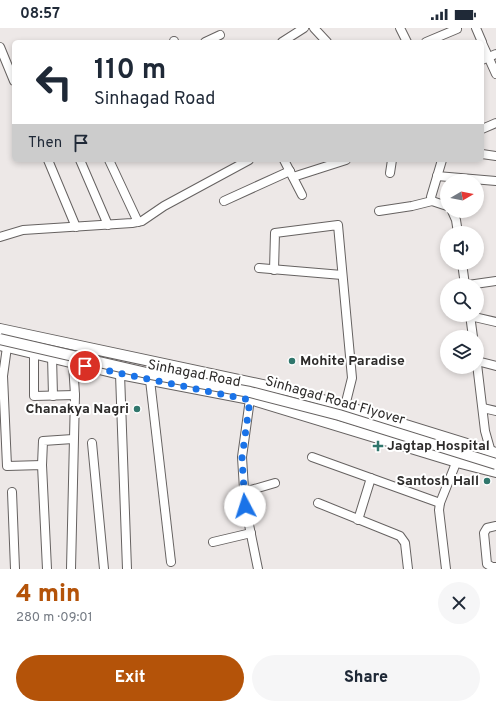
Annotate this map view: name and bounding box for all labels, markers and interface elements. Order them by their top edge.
text: 08:57 [20,5,60,24]
text: 110 m [94,53,166,89]
icon: left [28,56,80,108]
text: Sinhagad Road [94,88,215,111]
icon: arrive [70,132,92,154]
text: Then [28,134,62,153]
north arrow [440,174,484,218]
map controls [440,174,484,374]
button: sound [440,226,484,270]
button: search [440,278,484,322]
button: layers [440,330,484,374]
pin [68,349,102,383]
place label: Mohite Paradise [300,353,405,370]
icon: arrive [74,355,96,377]
marker: Mohite Paradise [287,356,297,366]
street label: Sinhagad Road [146,357,242,391]
street label: Sinhagad Road Flyover [263,373,407,429]
place label: Chanakya Nagri [25,401,129,418]
marker: Chanakya Nagri [132,404,142,414]
place label: Jagtap Hospital [387,438,490,455]
marker: Jagtap Hospital [372,440,384,452]
place label: Santosh Hall [396,473,479,490]
marker: Santosh Hall [482,476,492,486]
position arrow [224,485,266,527]
text: 4 min [16,580,80,610]
button: close [438,582,480,624]
text: 280 m · 09:01 [16,610,93,626]
button: Exit [16,655,244,701]
button: Share [252,655,480,701]

